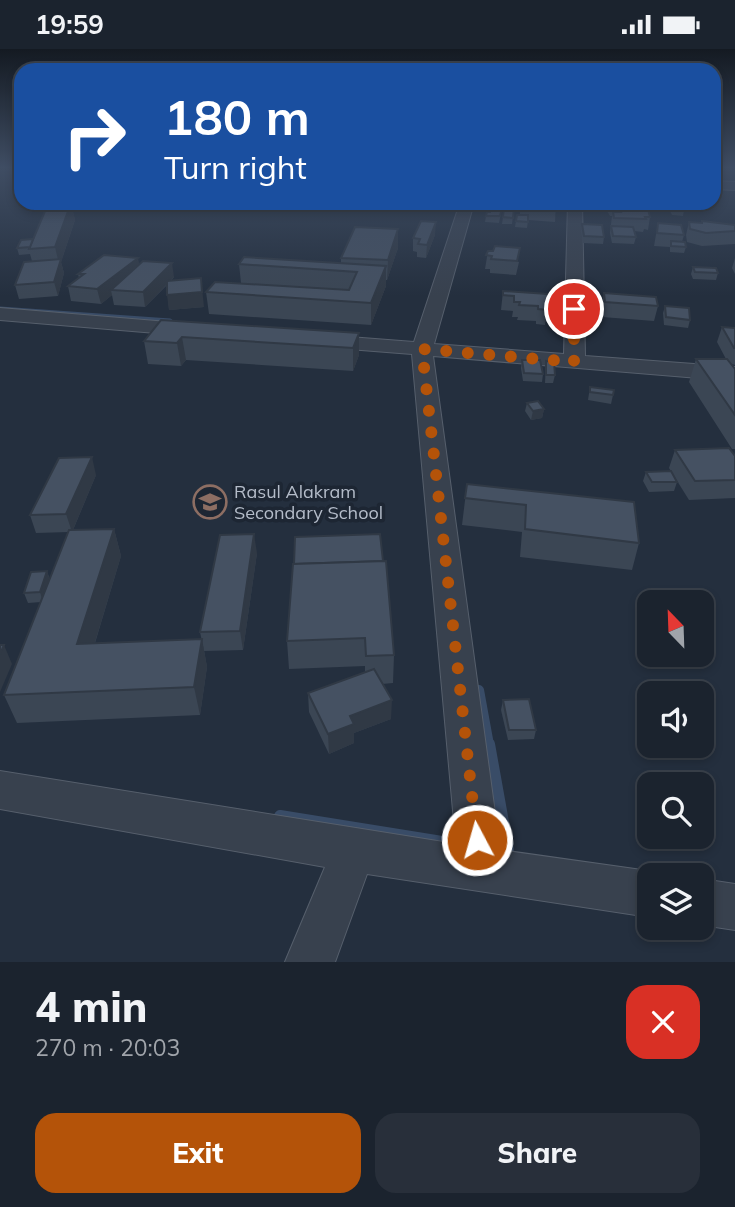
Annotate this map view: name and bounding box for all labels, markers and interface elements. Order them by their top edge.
text: 19:59 [35,8,104,41]
text: 180 m [164,86,310,147]
icon: right [49,91,140,182]
text: Turn right [164,147,307,187]
pin [544,279,604,339]
icon: arrive [555,290,593,328]
place label: Rasul Alakram Secondary School [234,480,383,524]
school or university icon: Rasul Alakram Secondary School [191,483,229,521]
north arrow [637,590,714,667]
map controls [637,590,714,940]
button: sound [637,681,714,758]
button: search [637,772,714,849]
position arrow [440,803,514,877]
button: layers [637,863,714,940]
text: 4 min [35,980,148,1033]
button: close [626,985,700,1059]
text: 270 m · 20:03 [35,1033,180,1062]
button: Exit [35,1113,361,1193]
button: Share [375,1113,700,1193]

